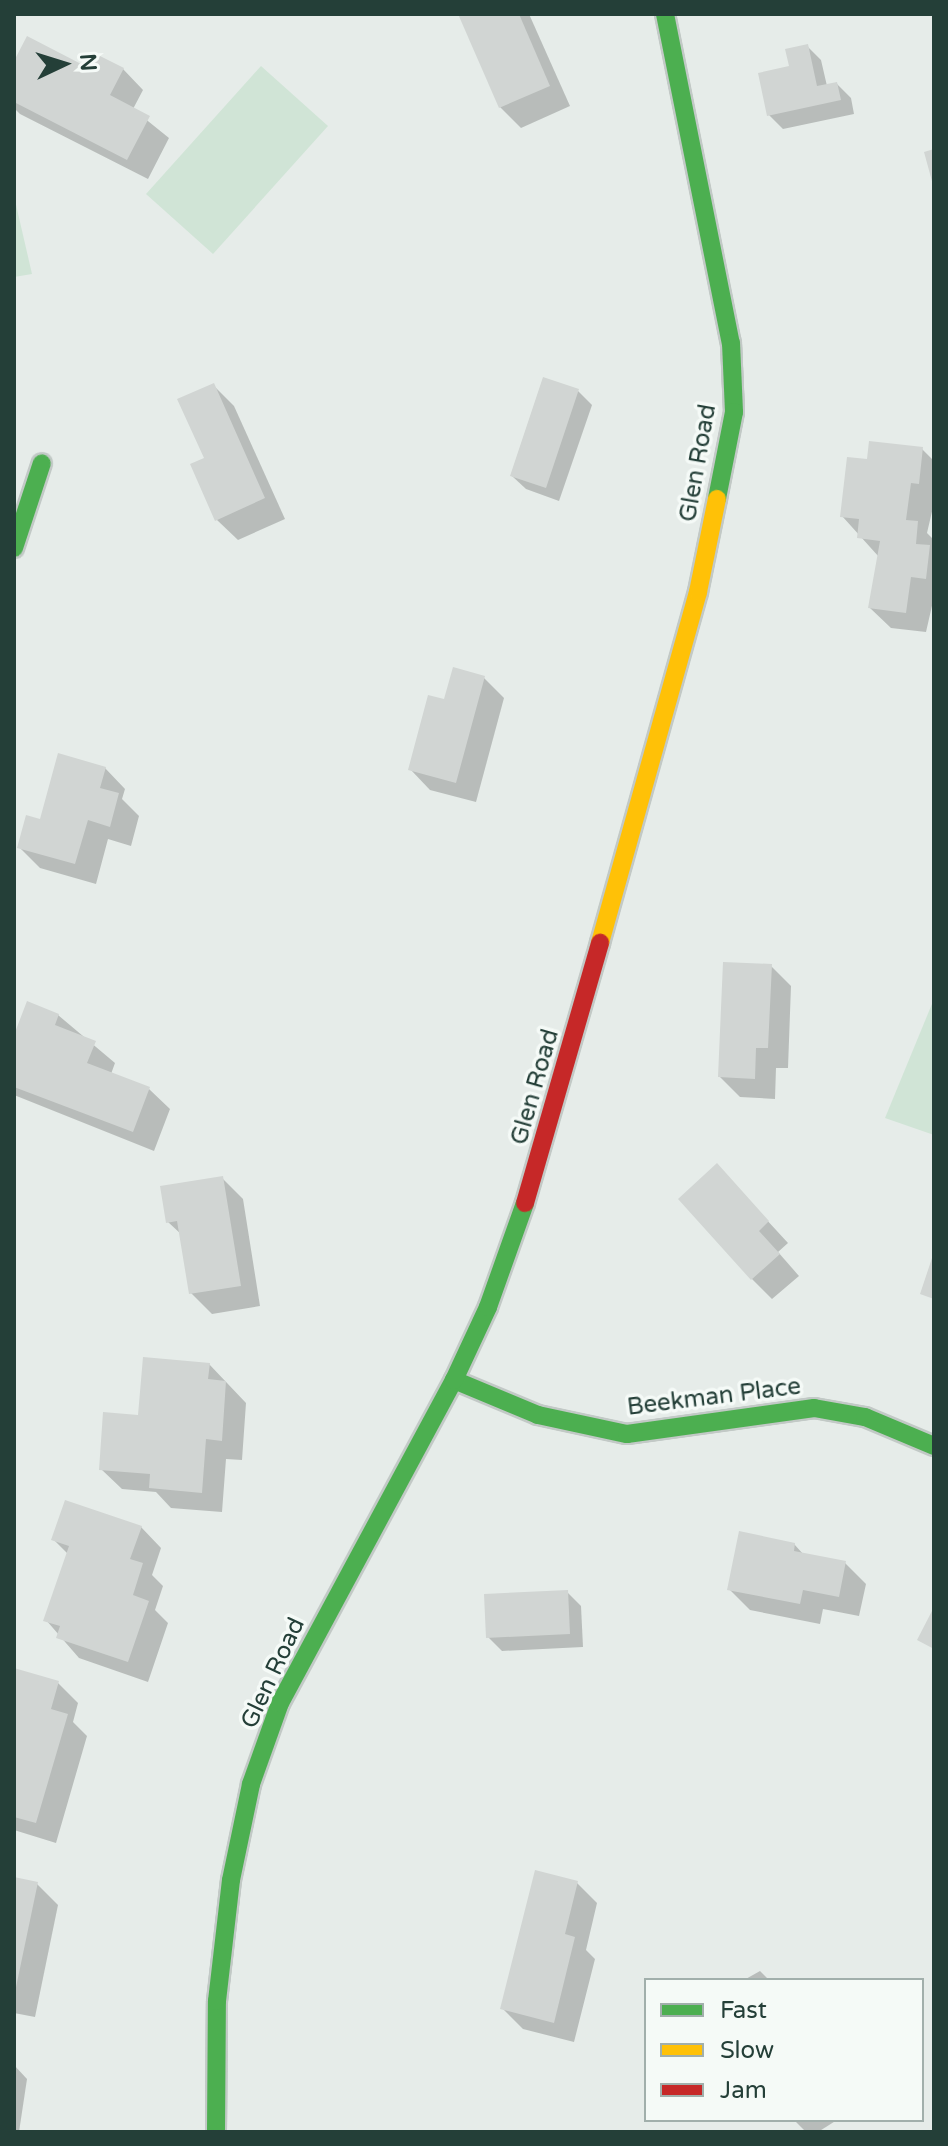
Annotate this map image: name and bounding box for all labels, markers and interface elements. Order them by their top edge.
north arrow [24,24,104,104]
text: N [74,53,102,72]
street label: Glen Road [673,402,723,524]
street label: Glen Road [505,1026,565,1148]
street label: Beekman Place [625,1372,803,1422]
street label: Glen Road [235,1613,311,1733]
legend [644,1978,924,2122]
text: Fast [720,1996,767,2025]
text: Slow [720,2036,774,2065]
text: Jam [720,2076,767,2105]

